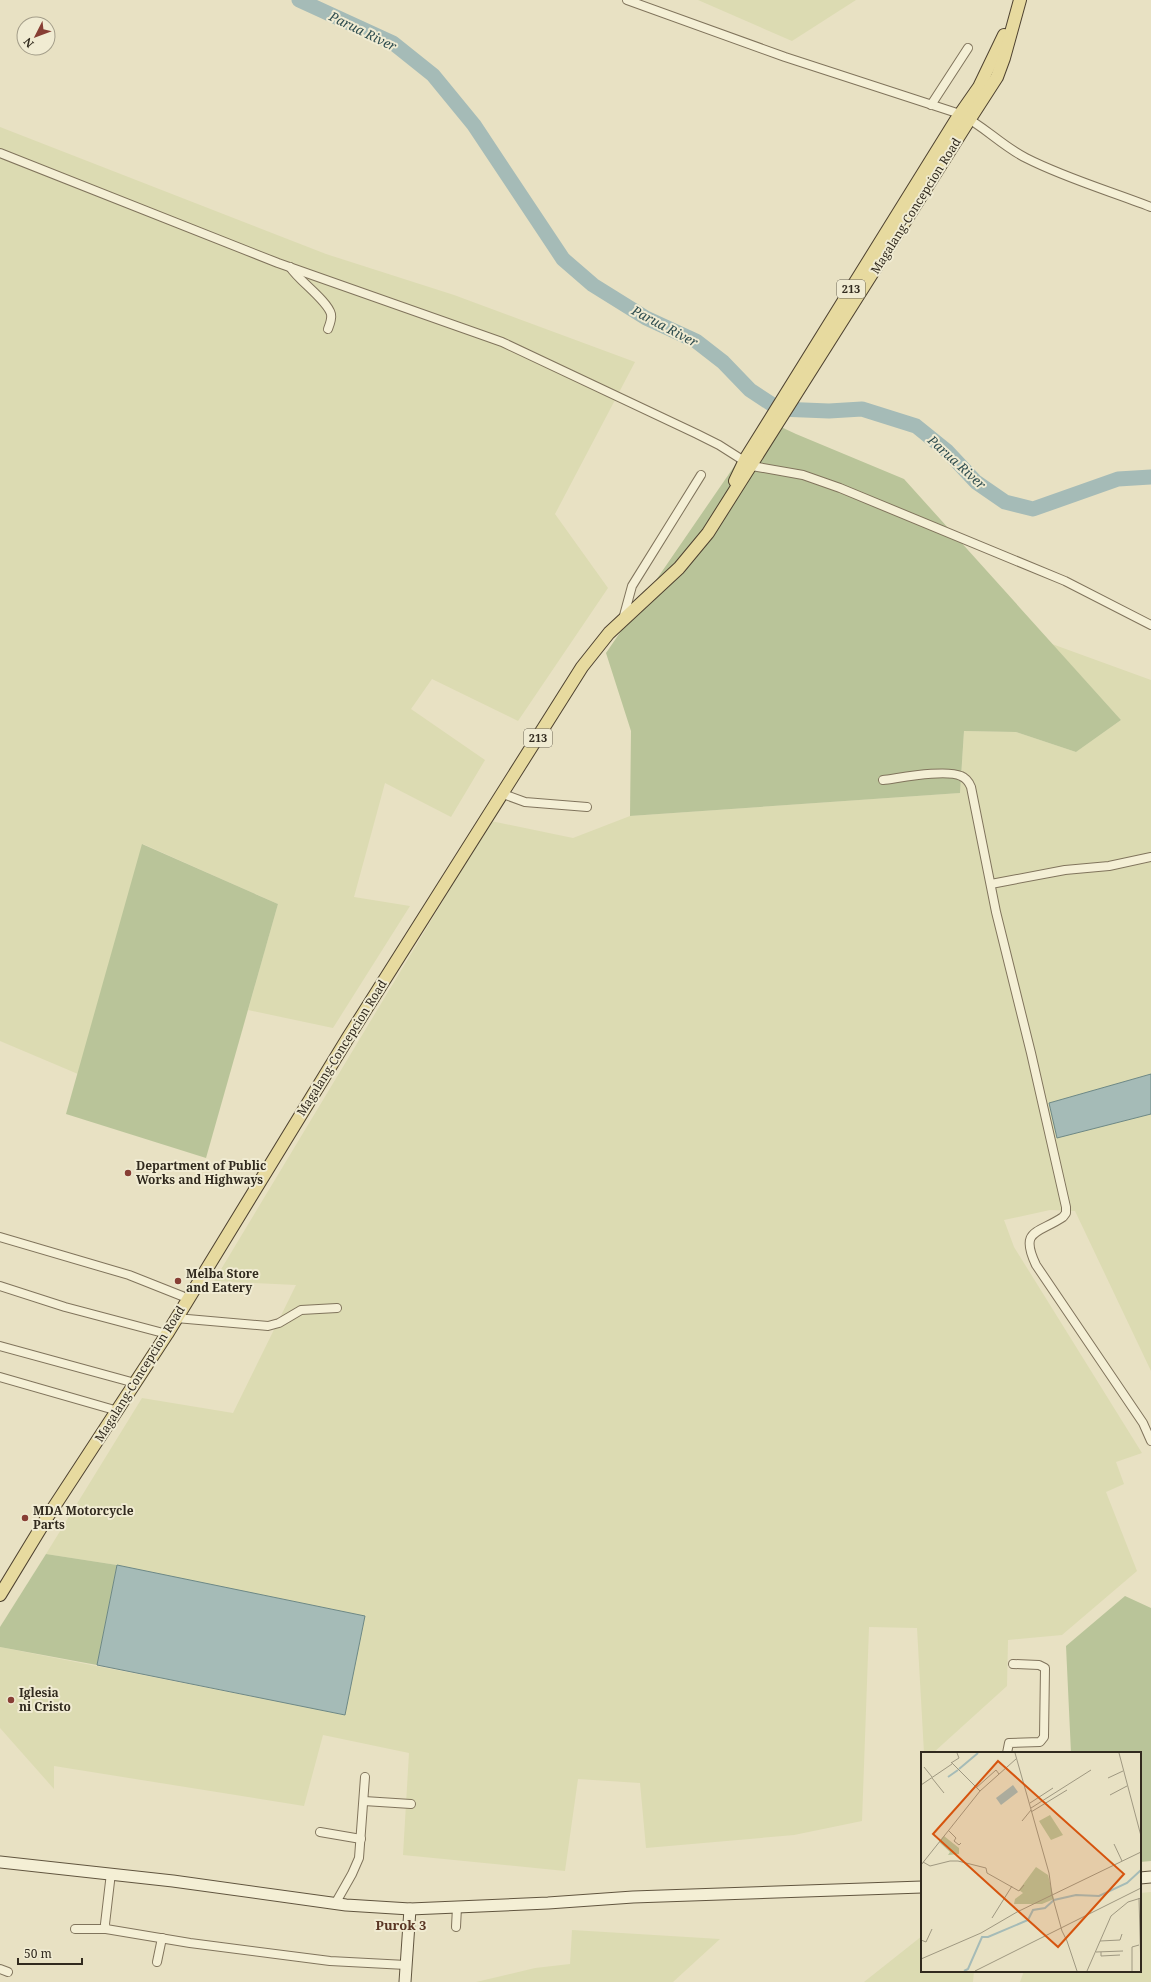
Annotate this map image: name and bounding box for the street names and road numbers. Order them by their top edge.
street label: Magalang-Concepcion Road [867,134,965,277]
road number: 213 [837,280,865,298]
road number: 213 [524,729,552,747]
street label: Magalang-Concepcion Road [293,976,391,1119]
street label: Magalang-Concepcion Road [91,1302,189,1445]

